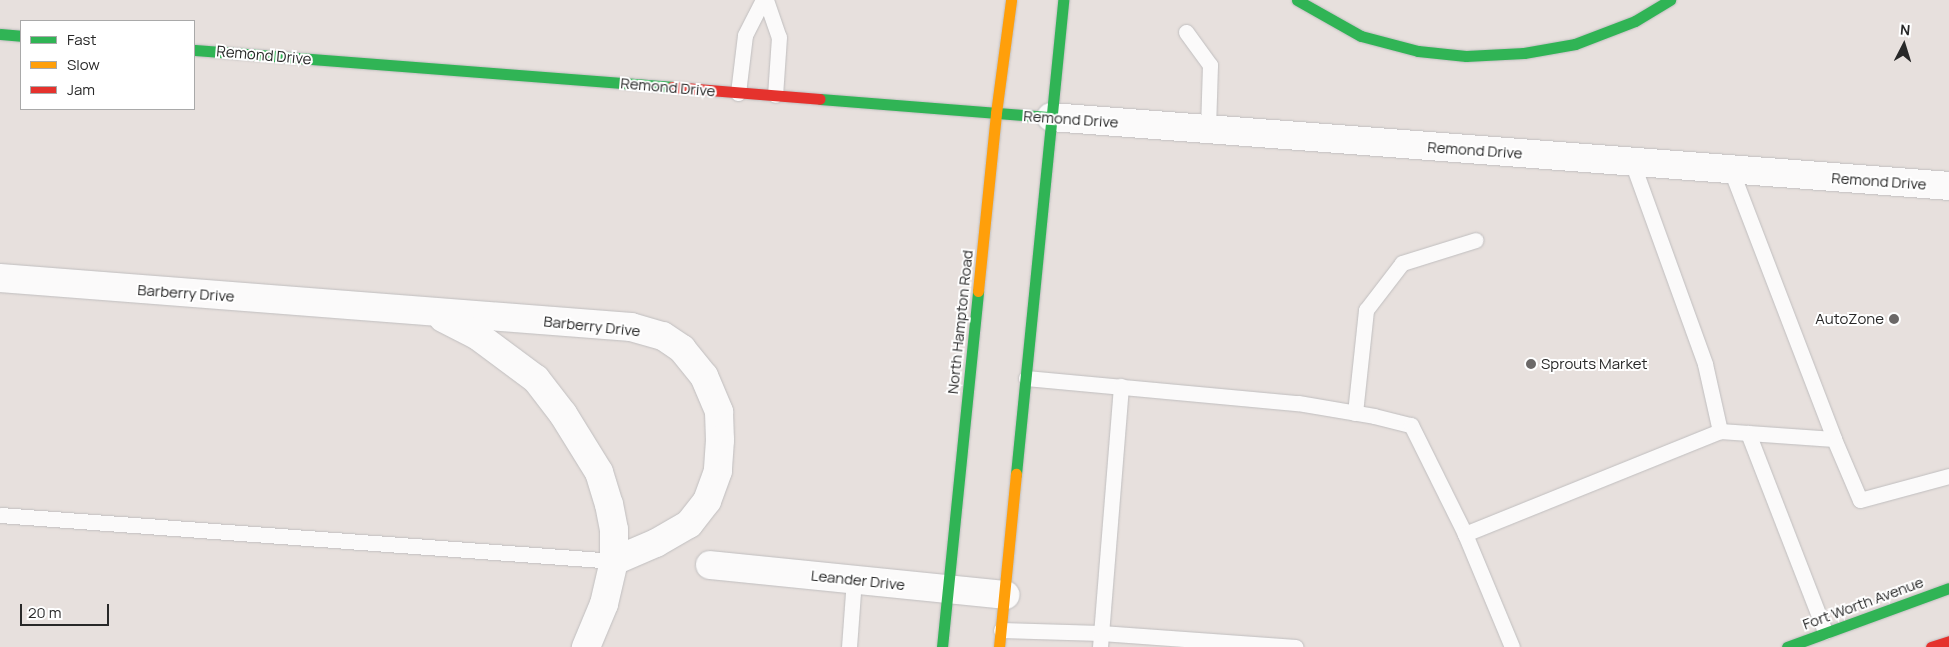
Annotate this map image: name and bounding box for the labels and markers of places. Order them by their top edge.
place label: AutoZone [1815,310,1884,328]
marker: AutoZone [1888,313,1900,325]
place label: Sprouts Market [1541,355,1647,373]
marker: Sprouts Market [1525,358,1537,370]

